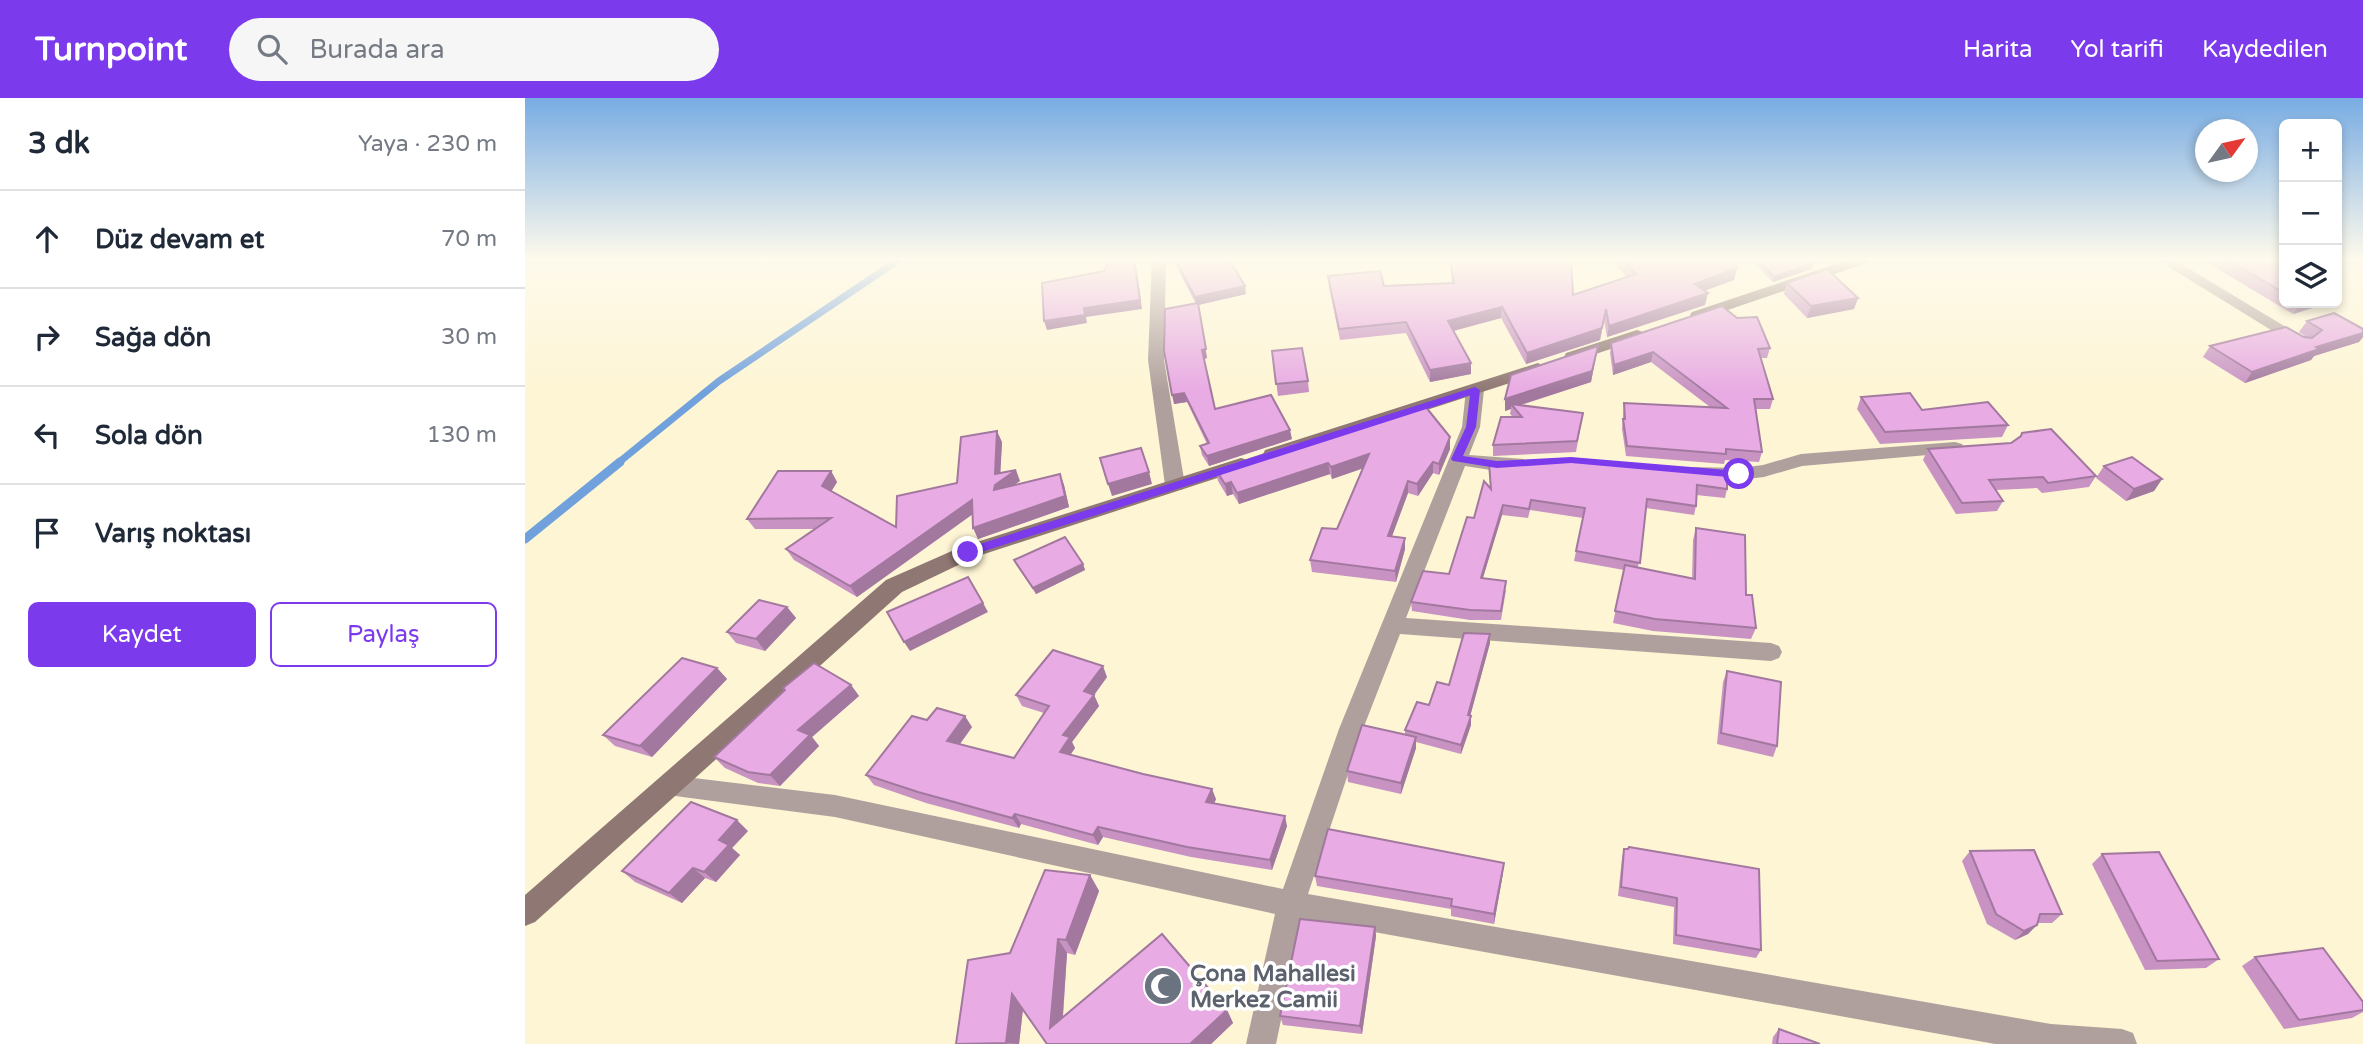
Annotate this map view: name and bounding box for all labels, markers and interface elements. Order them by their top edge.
search box [229,18,719,81]
text: Turnpoint [35,30,187,69]
icon: search [253,30,291,68]
text: Burada ara [309,34,445,65]
text: Harita [1963,35,2032,64]
text: Yol tarifi [2070,35,2164,64]
text: Kaydedilen [2202,35,2328,64]
north arrow [2195,119,2258,182]
map controls [2279,119,2342,308]
button: + [2279,119,2342,182]
text: 3 dk [28,125,90,162]
text: Yaya · 230 m [358,130,497,158]
button: − [2279,182,2342,245]
icon: ahead [28,220,66,258]
text: Düz devam et [95,224,264,255]
text: 70 m [441,225,497,253]
button: layers [2279,245,2342,308]
icon: right [28,318,66,356]
text: Sağa dön [95,322,211,353]
text: 30 m [441,323,497,351]
icon: left [28,416,66,454]
text: Sola dön [95,420,203,451]
text: 130 m [427,421,497,449]
route start [1723,458,1754,489]
icon: arrive [28,514,66,552]
text: Varış noktası [95,518,251,549]
route end [952,536,983,567]
button: Kaydet [28,602,256,667]
button: Paylaş [270,602,497,667]
place label: Çona Mahallesi Merkez Camii [1190,960,1356,1014]
mosque icon: Çona Mahallesi Merkez Camii [1142,965,1184,1007]

